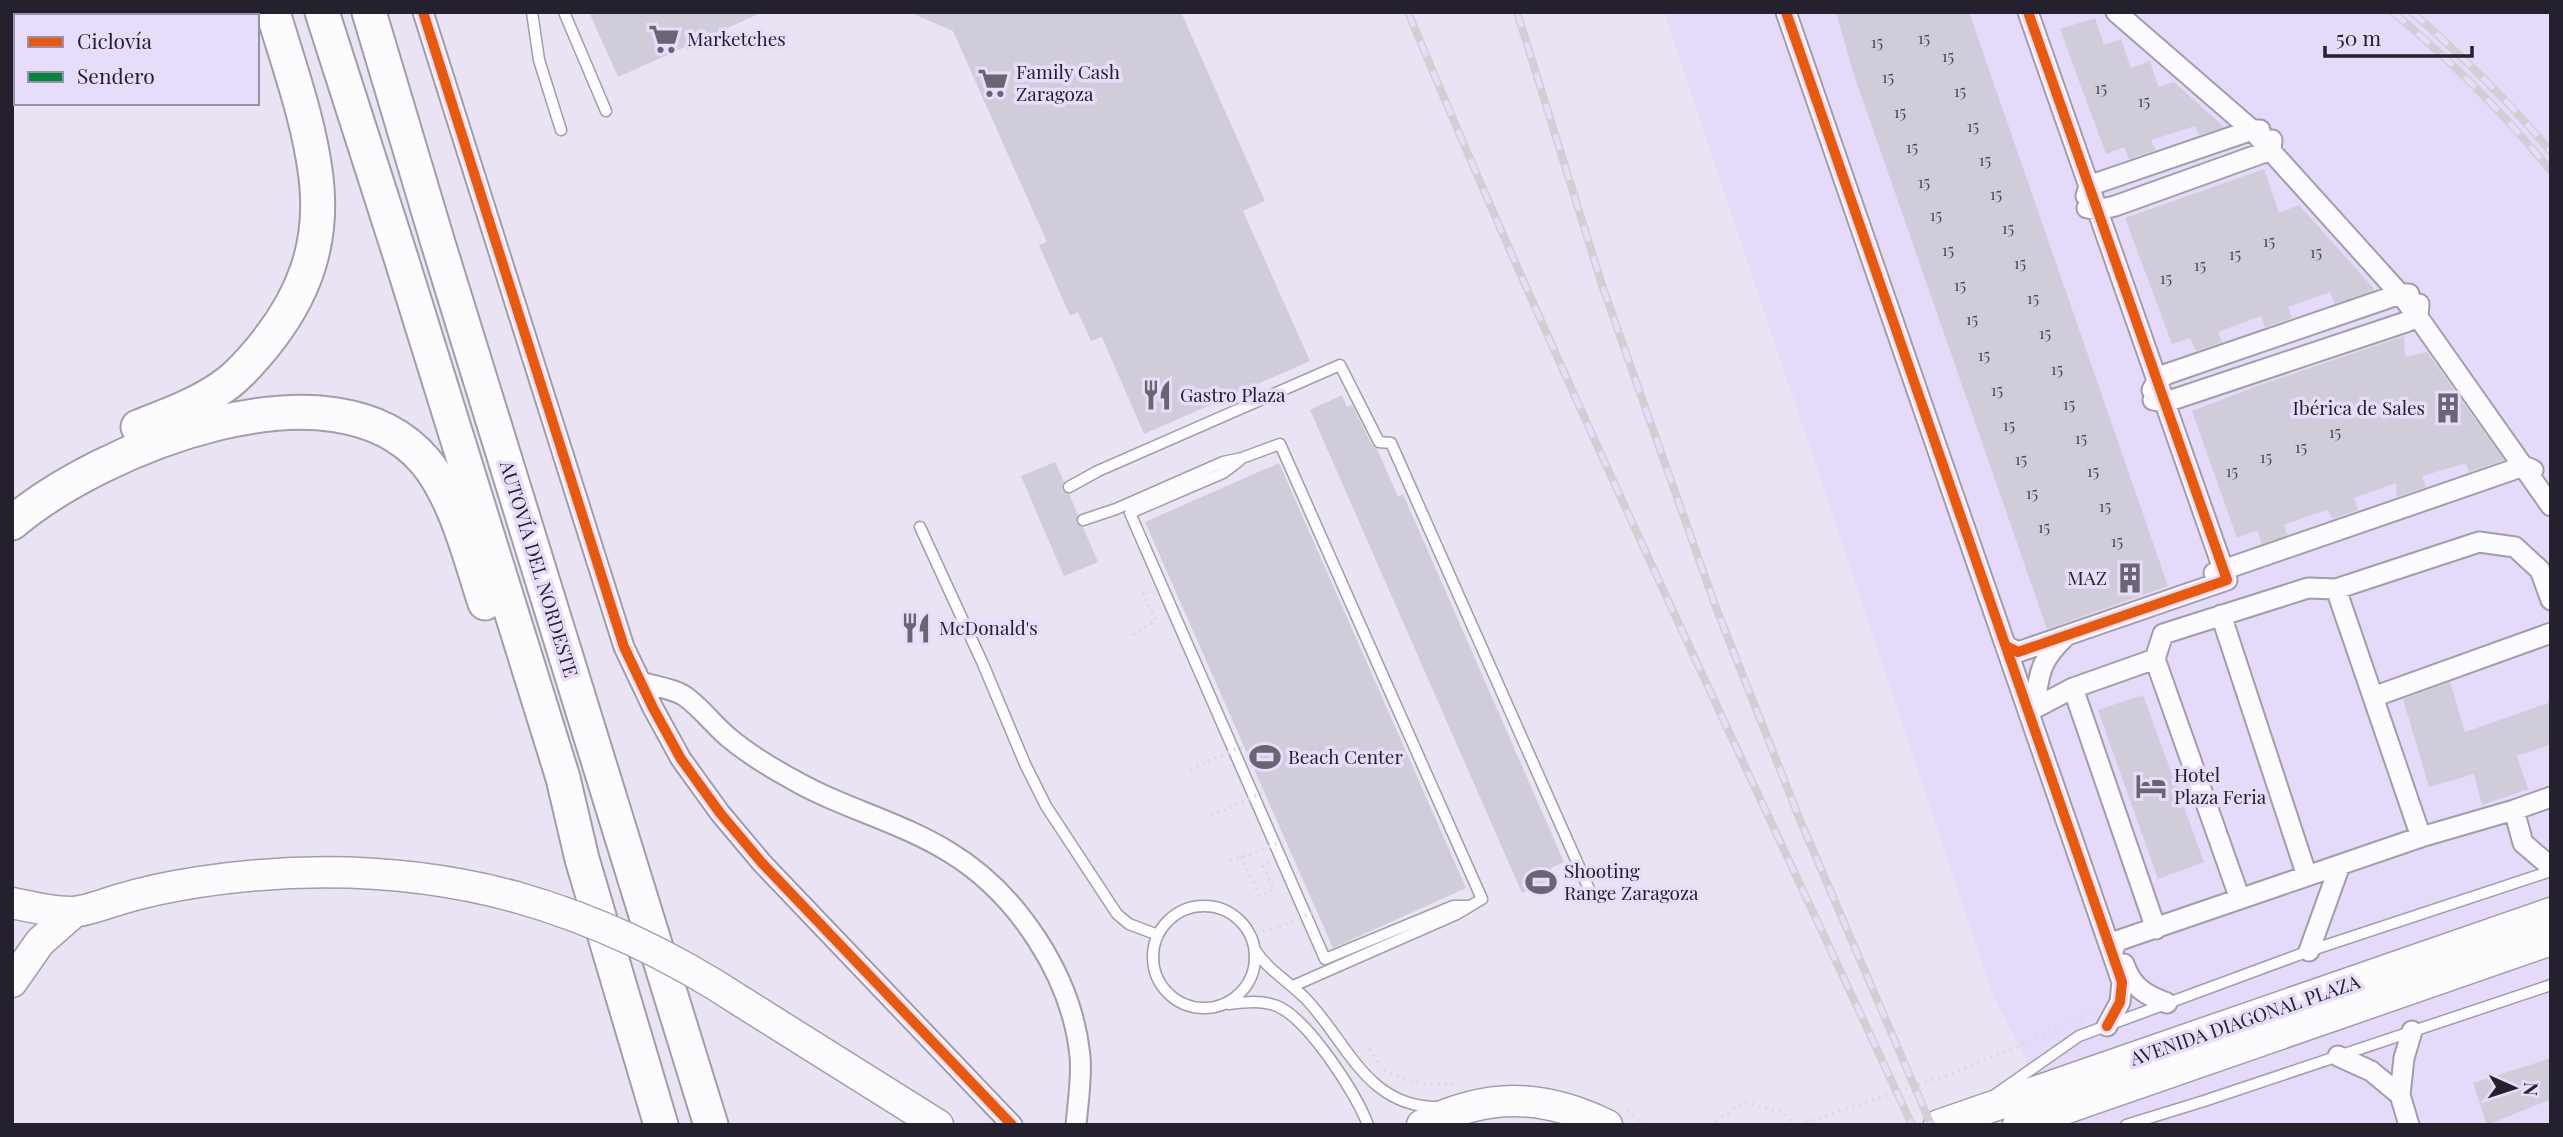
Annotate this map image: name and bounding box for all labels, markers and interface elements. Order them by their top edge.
legend [14,14,259,105]
scale bar [2325,14,2472,58]
supermarket icon: Marketches [647,22,681,56]
text: 50 m [2336,23,2382,51]
place label: Marketches [687,25,786,51]
text: Ciclovía [77,26,152,54]
house number: 15 [1918,27,1930,48]
house number: 15 [1871,31,1883,52]
house number: 15 [1942,45,1954,66]
place label: Family Cash Zaragoza [1016,58,1120,106]
text: Sendero [77,61,155,89]
supermarket icon: Family Cash Zaragoza [976,66,1010,100]
house number: 15 [1882,66,1894,87]
house number: 15 [2095,77,2107,98]
house number: 15 [1954,80,1966,101]
house number: 15 [2138,90,2150,111]
house number: 15 [1894,101,1906,122]
house number: 15 [1967,115,1979,136]
house number: 15 [1906,136,1918,157]
house number: 15 [1979,149,1991,170]
house number: 15 [1918,171,1930,192]
house number: 15 [1990,183,2002,204]
house number: 15 [1930,204,1942,225]
house number: 15 [2002,217,2014,238]
house number: 15 [2263,230,2275,251]
house number: 15 [1942,239,1954,260]
house number: 15 [2310,241,2322,262]
house number: 15 [2229,243,2241,264]
house number: 15 [2014,252,2026,273]
house number: 15 [2194,254,2206,275]
house number: 15 [2160,267,2172,288]
house number: 15 [1954,274,1966,295]
house number: 15 [2027,287,2039,308]
house number: 15 [1966,308,1978,329]
house number: 15 [2039,322,2051,343]
house number: 15 [1978,344,1990,365]
house number: 15 [2051,358,2063,379]
restaurant icon: Gastro Plaza [1140,378,1174,412]
house number: 15 [1991,379,2003,400]
place label: Gastro Plaza [1180,381,1286,407]
building icon: Ibérica de Sales [2431,391,2465,425]
house number: 15 [2063,393,2075,414]
place label: Ibérica de Sales [2293,394,2425,420]
house number: 15 [2003,414,2015,435]
house number: 15 [2329,421,2341,442]
house number: 15 [2075,427,2087,448]
house number: 15 [2295,436,2307,457]
house number: 15 [2260,446,2272,467]
house number: 15 [2015,448,2027,469]
street label: AUTOVÍA DEL NORDESTE [494,456,585,680]
house number: 15 [2087,460,2099,481]
house number: 15 [2226,460,2238,481]
house number: 15 [2026,482,2038,503]
house number: 15 [2099,495,2111,516]
house number: 15 [2038,516,2050,537]
house number: 15 [2111,530,2123,551]
building icon: MAZ [2113,561,2147,595]
place label: MAZ [2067,564,2107,590]
restaurant icon: McDonald's [899,611,933,645]
place label: McDonald's [939,614,1038,640]
sports icon: Beach Center [1248,740,1282,774]
place label: Beach Center [1288,743,1403,769]
place label: Hotel Plaza Feria [2174,761,2267,809]
hotel icon: Hotel Plaza Feria [2134,769,2168,803]
place label: Shooting Range Zaragoza [1564,857,1699,905]
sports icon: Shooting Range Zaragoza [1524,865,1558,899]
street label: AVENIDA DIAGONAL PLAZA [2125,967,2364,1071]
north arrow [2479,1053,2549,1123]
text: N [2519,1081,2545,1097]

